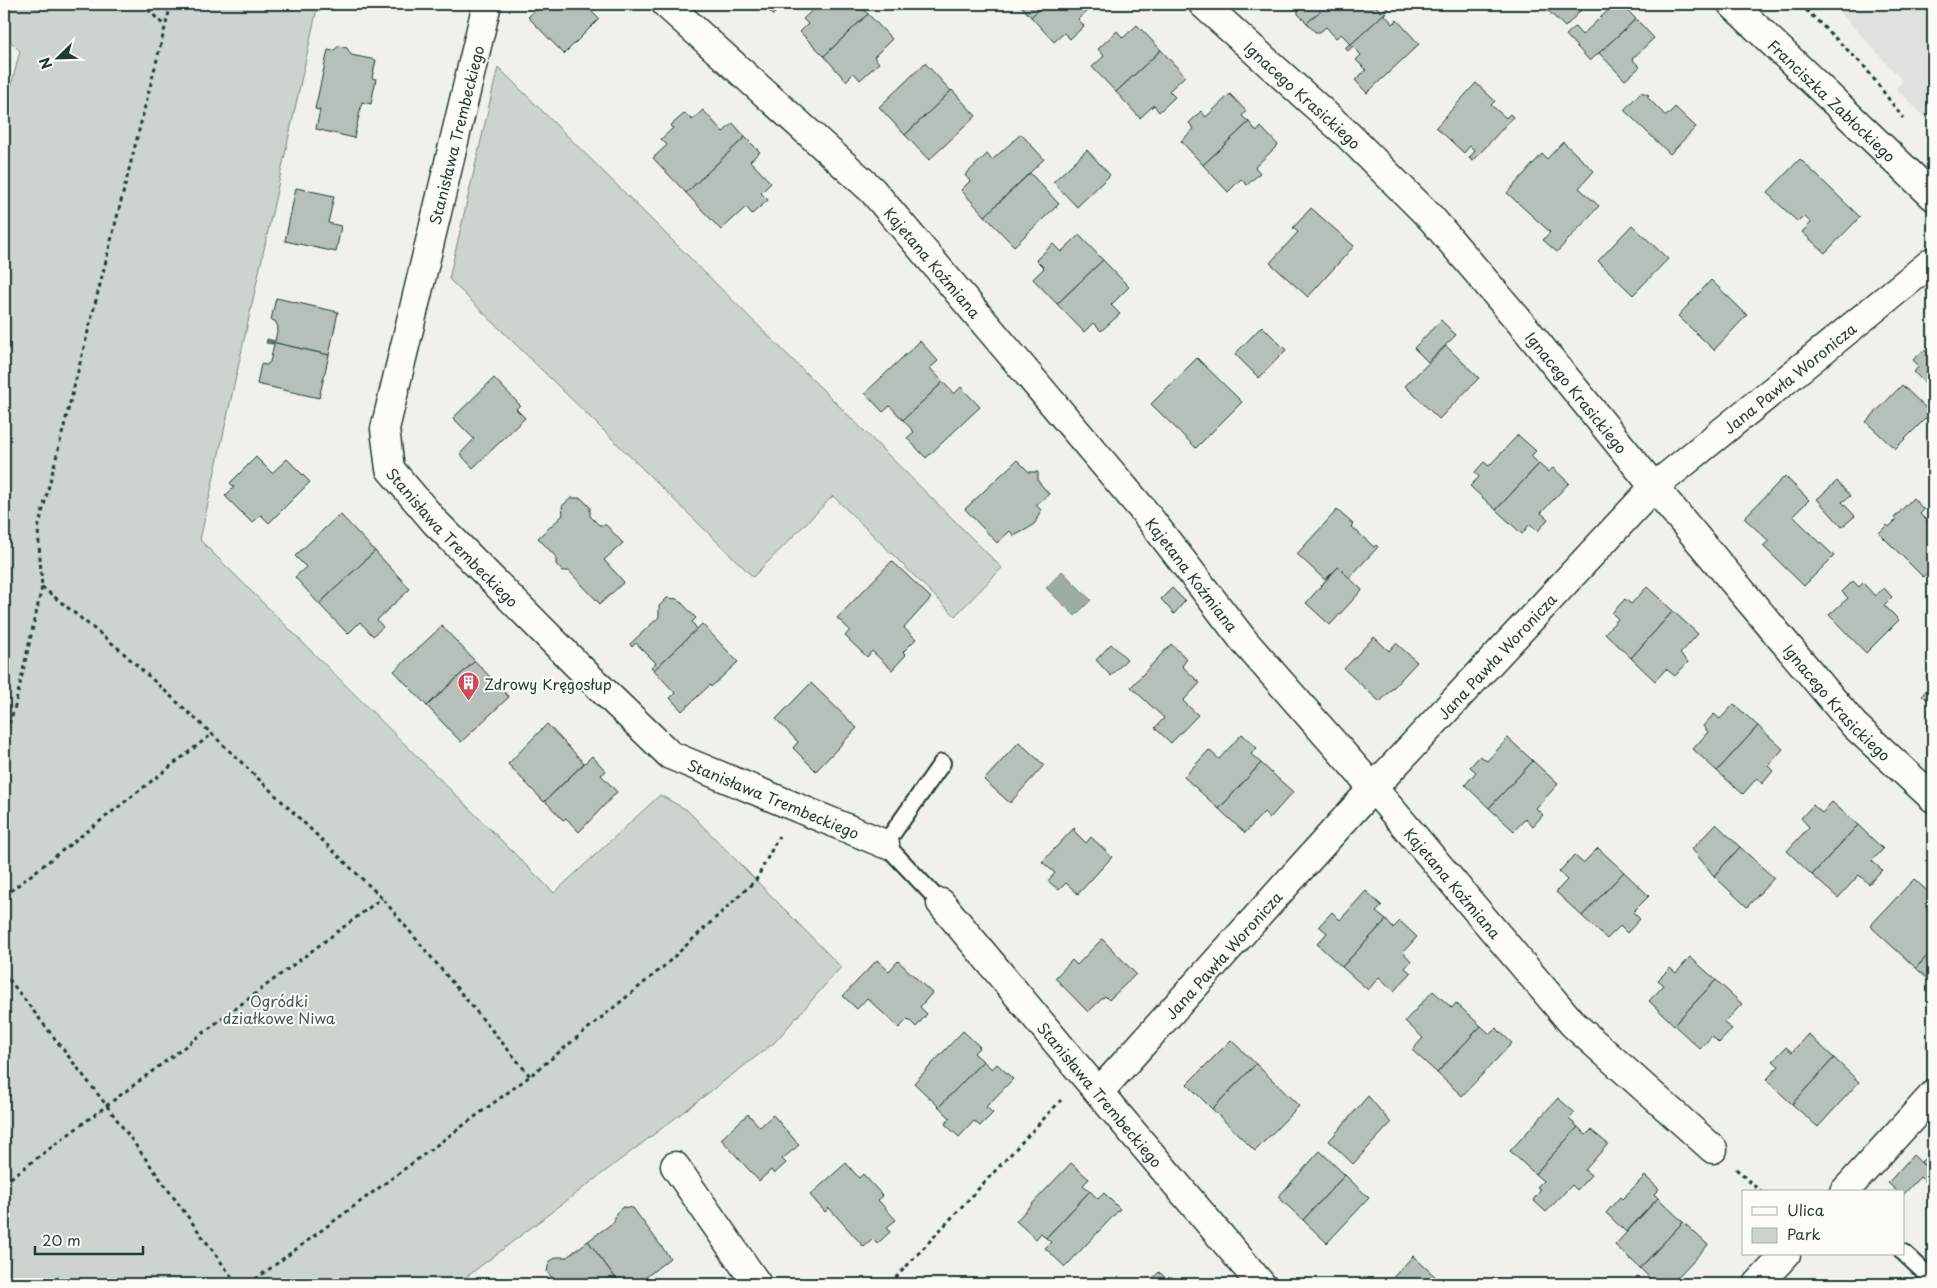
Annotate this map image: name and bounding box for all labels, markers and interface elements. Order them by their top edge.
north arrow [32,32,82,82]
street label: Franciszka Zabłockiego [1763,33,1902,167]
street label: Ignacego Krasickiego [1239,35,1367,154]
street label: Stanisława Trembeckiego [423,43,489,227]
text: N [34,54,57,72]
street label: Kajetana Koźmiana [879,202,987,323]
street label: Jana Pawła Woronicza [1718,316,1861,438]
street label: Ignacego Krasickiego [1521,326,1634,458]
street label: Stanisława Trembeckiego [382,462,524,612]
street label: Kajetana Koźmiana [1141,512,1244,637]
street label: Jana Pawła Woronicza [1432,587,1562,724]
street label: Ignacego Krasickiego [1779,638,1897,766]
building icon: Zdrowy Kręgosłup [456,671,480,702]
place label: Zdrowy Kręgosłup [484,672,612,695]
street label: Stanisława Trembeckiego [684,752,863,844]
street label: Kajetana Koźmiana [1400,822,1507,944]
street label: Jana Pawła Woronicza [1159,885,1287,1024]
park label: Ogródki działkowe Niwa [223,989,336,1029]
street label: Stanisława Trembeckiego [1032,1016,1169,1172]
legend [1742,1190,1904,1256]
text: Ulica [1787,1198,1825,1221]
text: Park [1787,1222,1821,1245]
scale bar [35,1223,142,1255]
text: 20 m [42,1228,81,1251]

